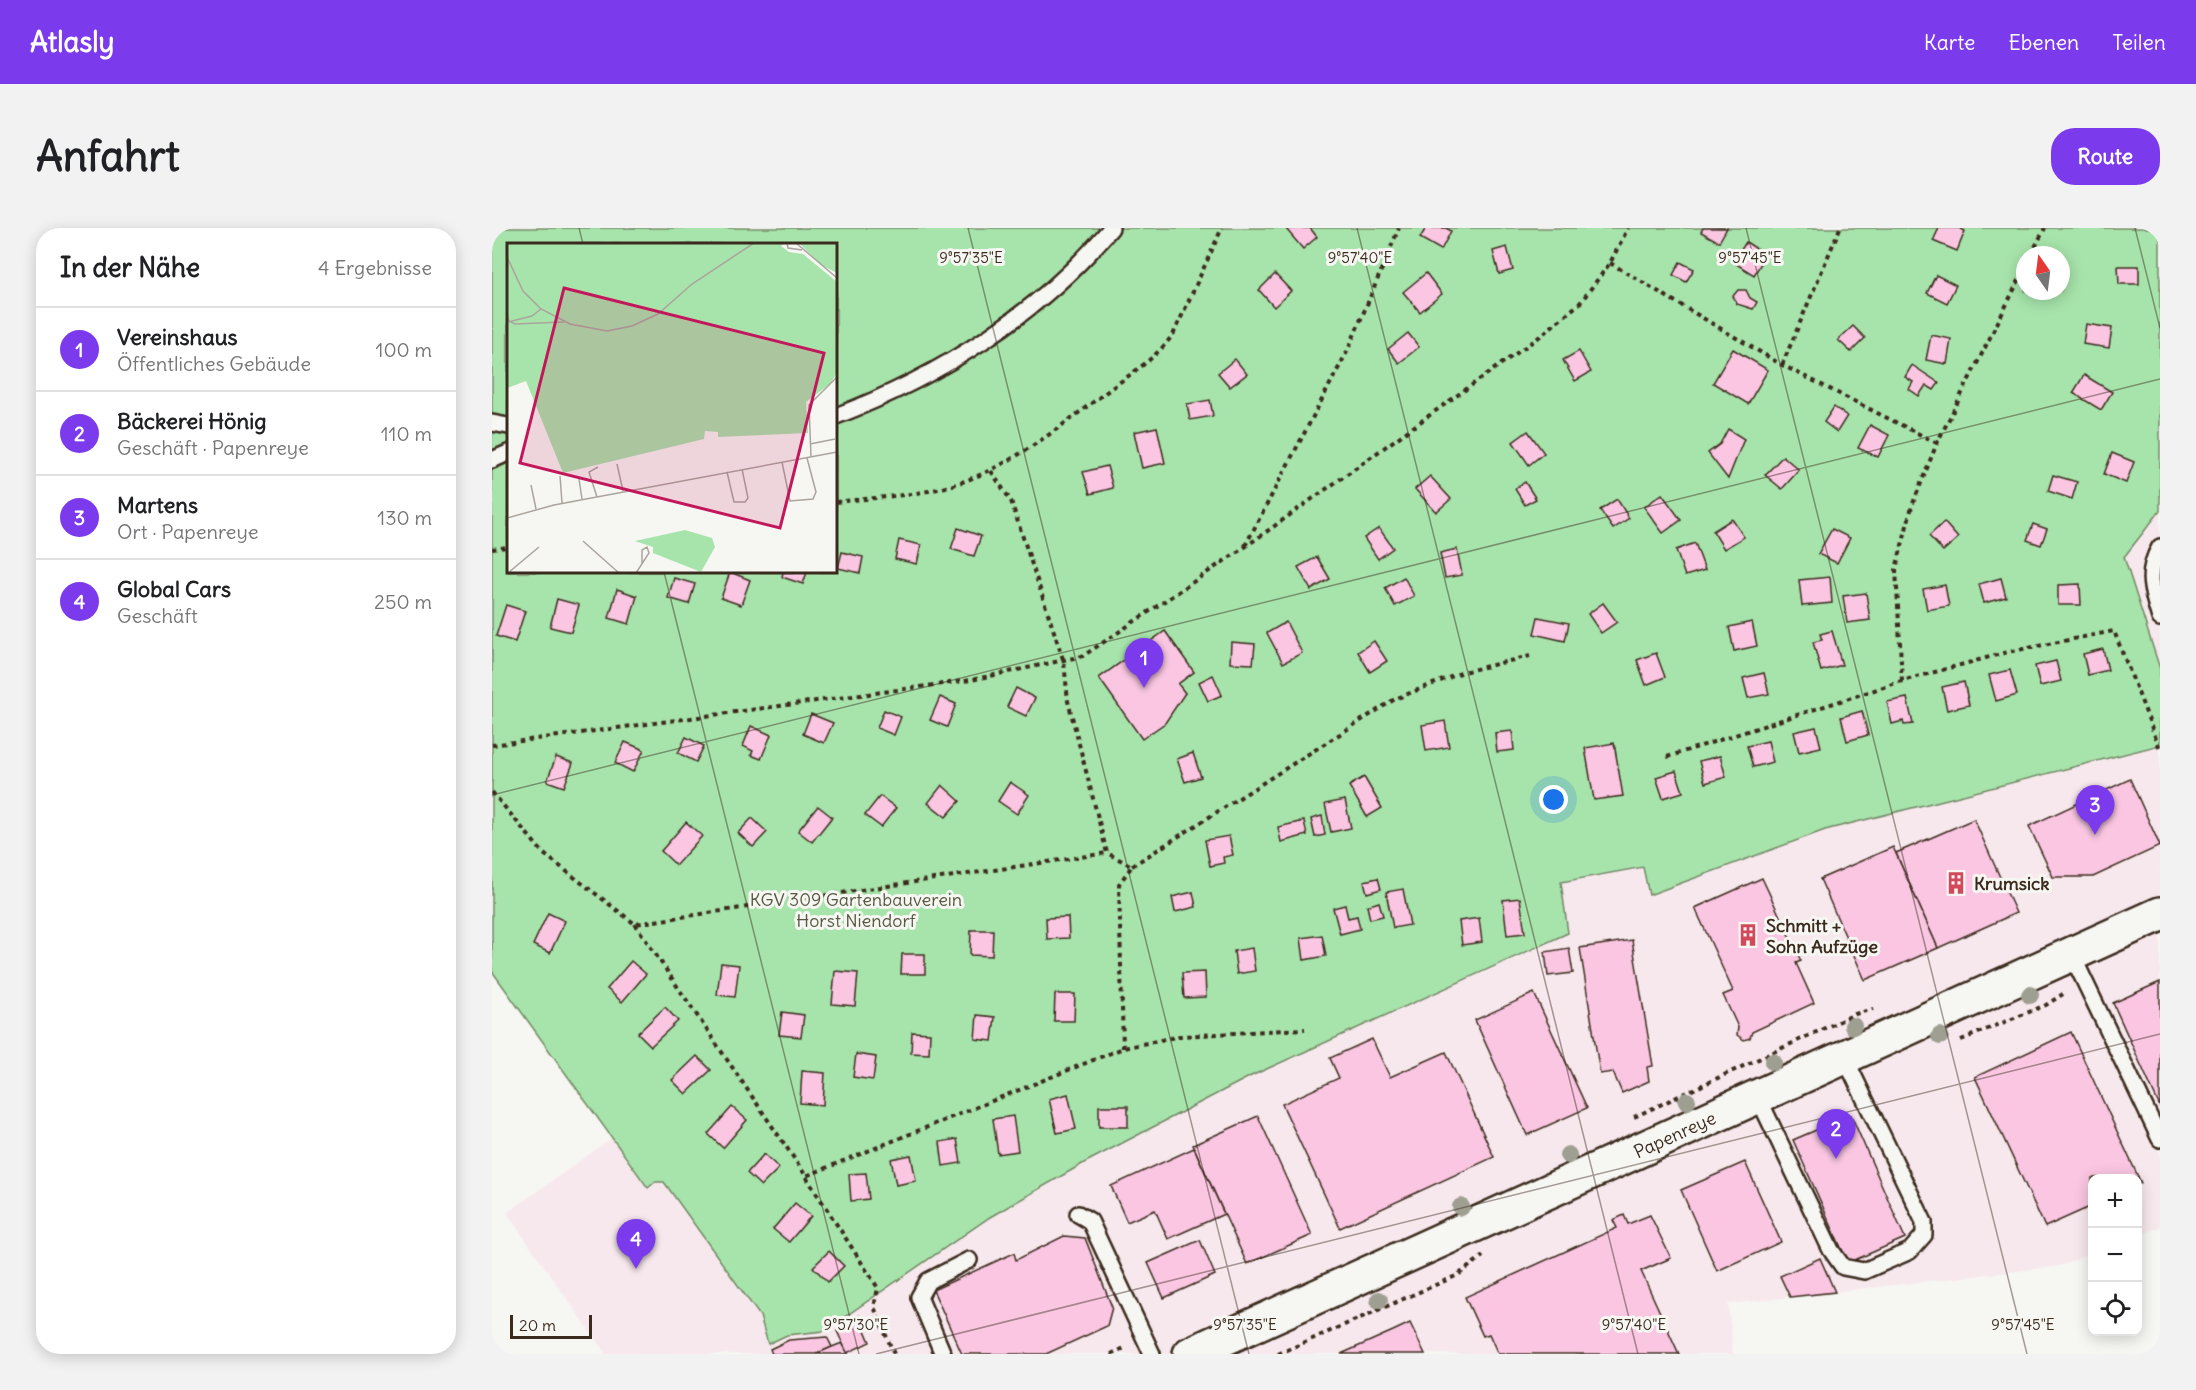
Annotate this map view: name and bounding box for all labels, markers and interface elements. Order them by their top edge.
text: Atlasly [30,24,114,60]
text: Karte [1924,29,1975,56]
text: Ebenen [2008,29,2079,56]
text: Teilen [2112,29,2166,56]
button: Route [2051,128,2160,185]
text: Anfahrt [36,130,180,182]
inset map [507,243,837,573]
north arrow [2016,246,2070,300]
text: 9°57'35"E [939,248,1003,267]
text: 9°57'40"E [1328,248,1392,267]
text: 9°57'45"E [1718,248,1782,267]
text: In der Nähe [60,251,200,284]
text: 4 Ergebnisse [318,255,432,280]
text: Vereinshaus [117,323,238,351]
text: 1 [76,337,83,362]
text: 100 m [375,337,432,362]
text: Öffentliches Gebäude [117,351,311,376]
text: Bäckerei Hönig [117,407,266,435]
text: 2 [74,421,85,446]
text: 110 m [381,421,432,446]
text: Geschäft · Papenreye [117,435,309,460]
text: Martens [117,491,198,519]
text: 3 [74,505,85,530]
text: 130 m [377,505,432,530]
text: Ort · Papenreye [117,519,259,544]
text: Global Cars [117,575,231,603]
text: 4 [74,589,85,614]
text: 250 m [374,589,432,614]
text: Geschäft [117,603,198,628]
pin: 1 [1124,638,1164,688]
your location [1539,785,1568,814]
pin: 3 [2076,786,2114,835]
building icon: Krumsick [1943,870,1969,896]
place label: Krumsick [1974,872,2049,895]
park label: KGV 309 Gartenbauverein Horst Niendorf [750,888,962,932]
place label: Schmitt + Sohn Aufzüge [1766,914,1878,958]
building icon: Schmitt + Sohn Aufzüge [1735,922,1761,948]
street label: Papenreye [1630,1106,1719,1163]
pin: 2 [1816,1110,1856,1159]
map controls [2088,1174,2142,1336]
button: + [2088,1174,2142,1228]
pin: 4 [616,1220,656,1269]
button: − [2088,1228,2142,1282]
button: locate [2088,1282,2142,1336]
scale bar [510,1312,592,1340]
text: 20 m [519,1315,556,1335]
text: 9°57'30"E [824,1315,889,1334]
text: 9°57'35"E [1213,1315,1277,1334]
text: 9°57'40"E [1602,1315,1666,1334]
text: 9°57'45"E [1991,1315,2055,1334]

